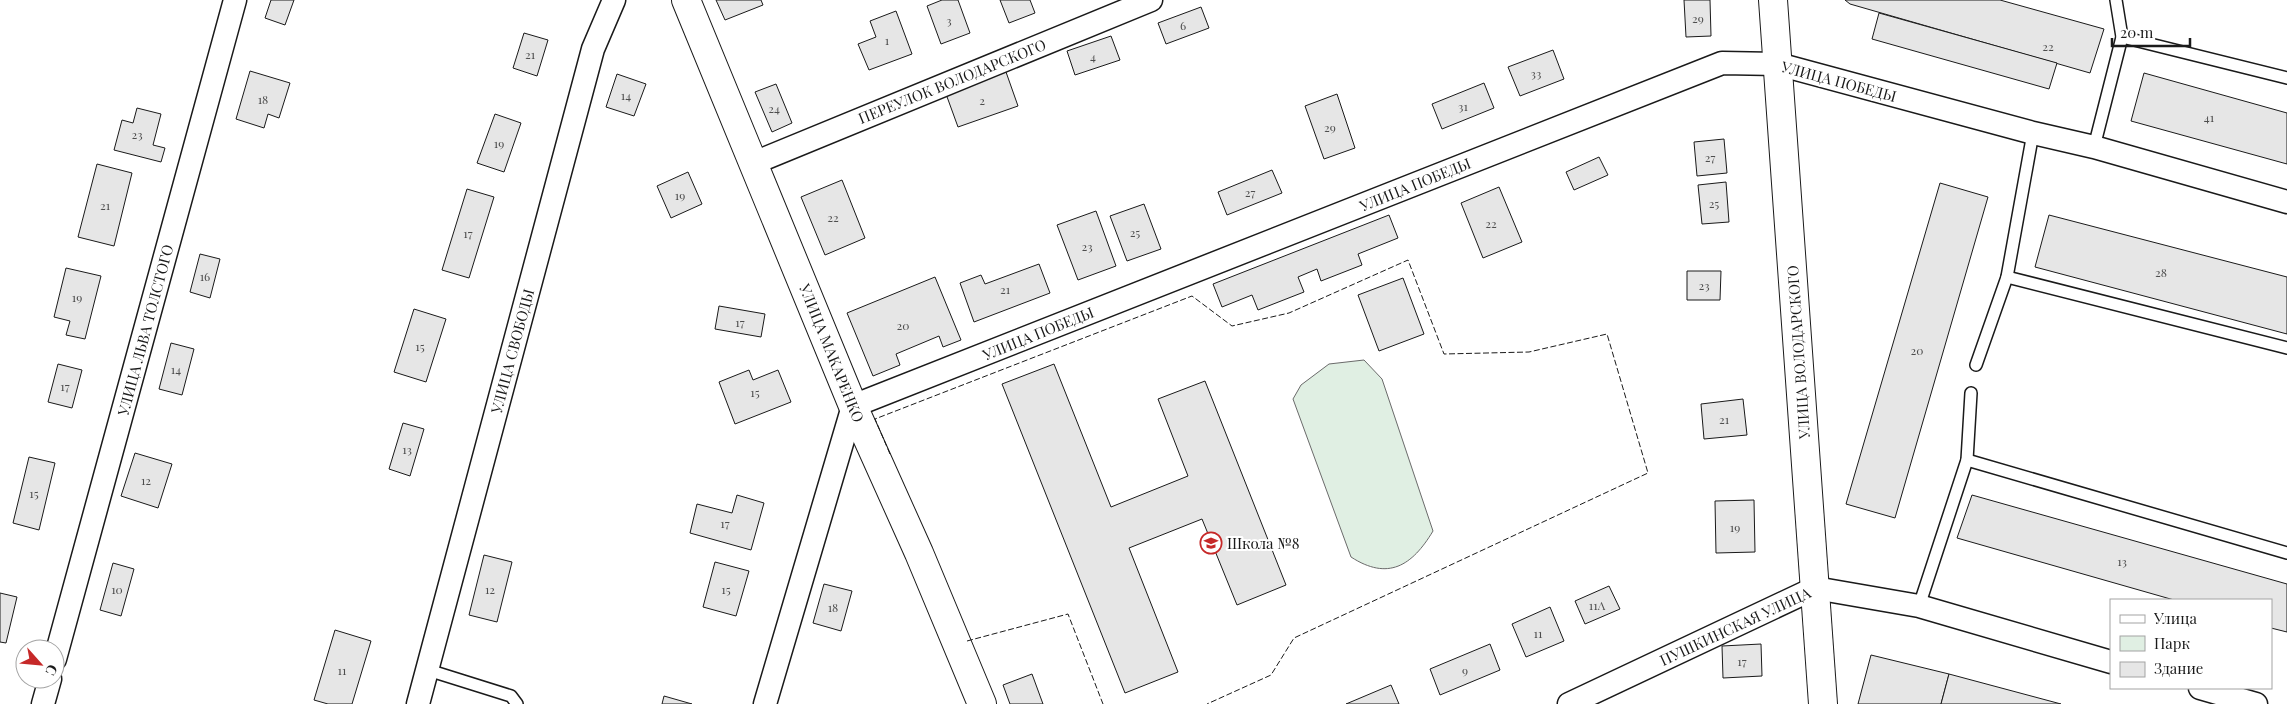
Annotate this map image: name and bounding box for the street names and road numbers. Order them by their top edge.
street label: ПЕРЕУЛОК ВОЛОДАРСКОГО [855,34,1049,128]
street label: УЛИЦА ПОБЕДЫ [1778,56,1899,106]
street label: УЛИЦА ПОБЕДЫ [1355,153,1474,216]
street label: УЛИЦА ЛЬВА ТОЛСТОГО [112,242,178,419]
street label: УЛИЦА ВОЛОДАРСКОГО [1782,264,1814,440]
street label: УЛИЦА МАКАРЕНКО [795,280,869,425]
street label: УЛИЦА СВОБОДЫ [485,286,538,416]
street label: УЛИЦА ПОБЕДЫ [978,302,1097,365]
street label: ПУШКИНСКАЯ УЛИЦА [1656,582,1814,670]

